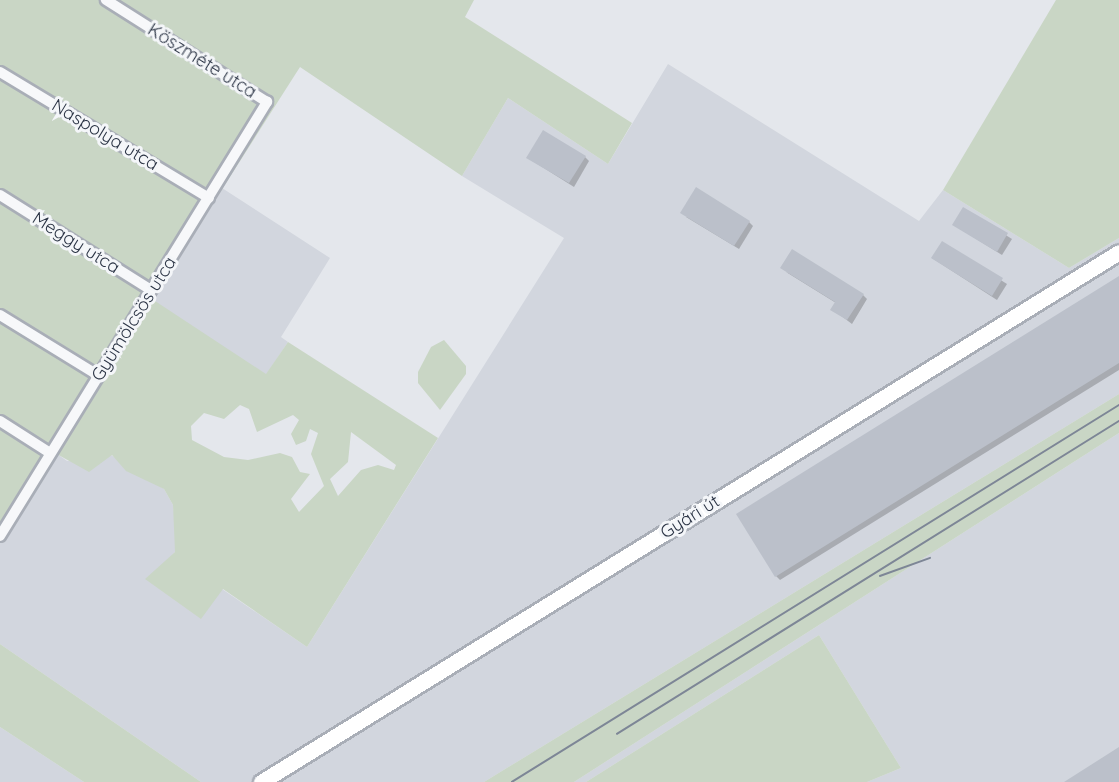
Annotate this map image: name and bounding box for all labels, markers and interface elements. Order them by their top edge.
street label: Köszméte utca [144,19,260,103]
street label: Naspolya utca [48,95,162,175]
street label: Meggy utca [28,208,124,278]
street label: Gyümölcsös utca [87,253,181,385]
street label: Gyári út [656,490,724,544]

